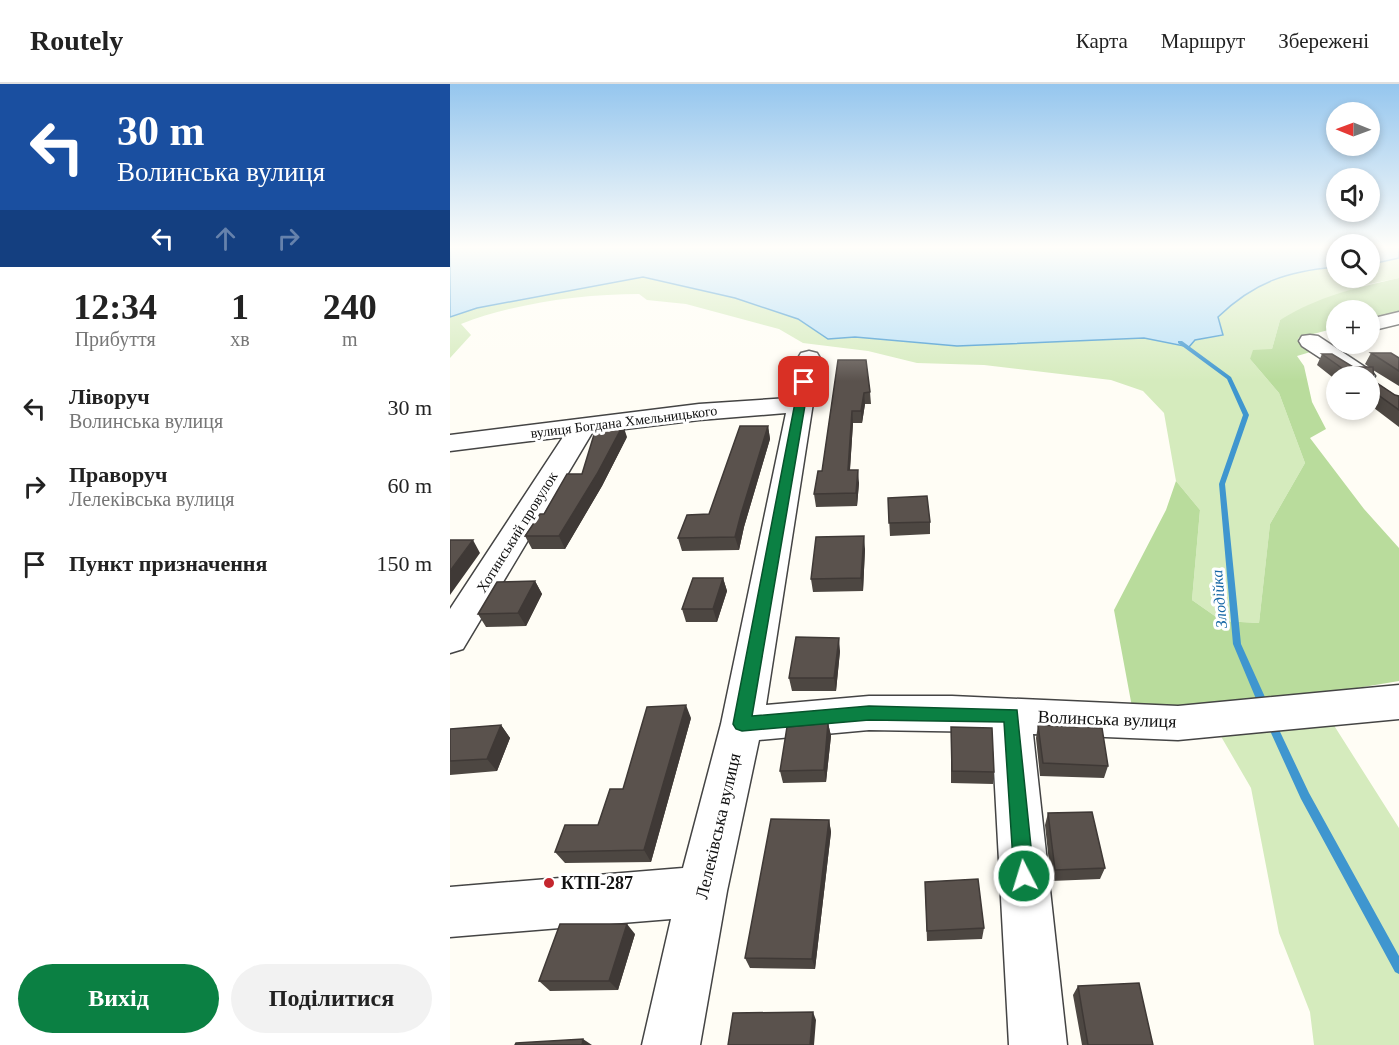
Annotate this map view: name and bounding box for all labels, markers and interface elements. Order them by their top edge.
text: Routely [30,25,123,56]
text: Карта [1076,29,1128,53]
text: Маршрут [1161,29,1245,53]
text: Збережені [1278,29,1369,53]
north arrow [1326,102,1380,156]
map controls [1326,102,1380,420]
icon: left [18,108,96,186]
text: 30 m [117,108,205,154]
text: Волинська вулиця [117,157,325,187]
button: sound [1326,168,1380,222]
icon: left [146,222,179,255]
icon: ahead [209,222,242,255]
icon: right [272,222,305,255]
button: search [1326,234,1380,288]
text: 12:34 [73,287,157,327]
text: 1 [231,287,249,327]
text: 240 [323,287,377,327]
button: + [1326,300,1380,354]
text: Прибуття [75,328,156,350]
text: хв [230,328,250,350]
text: m [342,328,358,350]
pin [778,356,829,407]
icon: arrive [787,365,820,398]
button: − [1326,366,1380,420]
text: Ліворуч [69,384,150,409]
icon: left [18,392,51,425]
text: 30 m [387,395,432,420]
street label: вулиця Богдана Хмельницького [530,403,718,441]
text: Волинська вулиця [69,410,223,432]
text: Праворуч [69,462,167,487]
street label: Хотинський провулок [473,468,561,595]
icon: right [18,470,51,503]
text: 60 m [387,473,432,498]
text: Лелеківська вулиця [69,488,235,510]
icon: arrive [18,548,51,581]
text: Пункт призначення [69,551,267,576]
text: 150 m [376,551,432,576]
water label: Злодійка [1208,569,1230,629]
street label: Волинська вулиця [1037,707,1177,731]
street label: Лелеківська вулиця [692,751,744,901]
position arrow [992,844,1056,908]
place label: КТП-287 [561,873,633,893]
marker: КТП-287 [542,876,556,890]
button: Вихід [18,964,219,1033]
button: Поділитися [231,964,432,1033]

